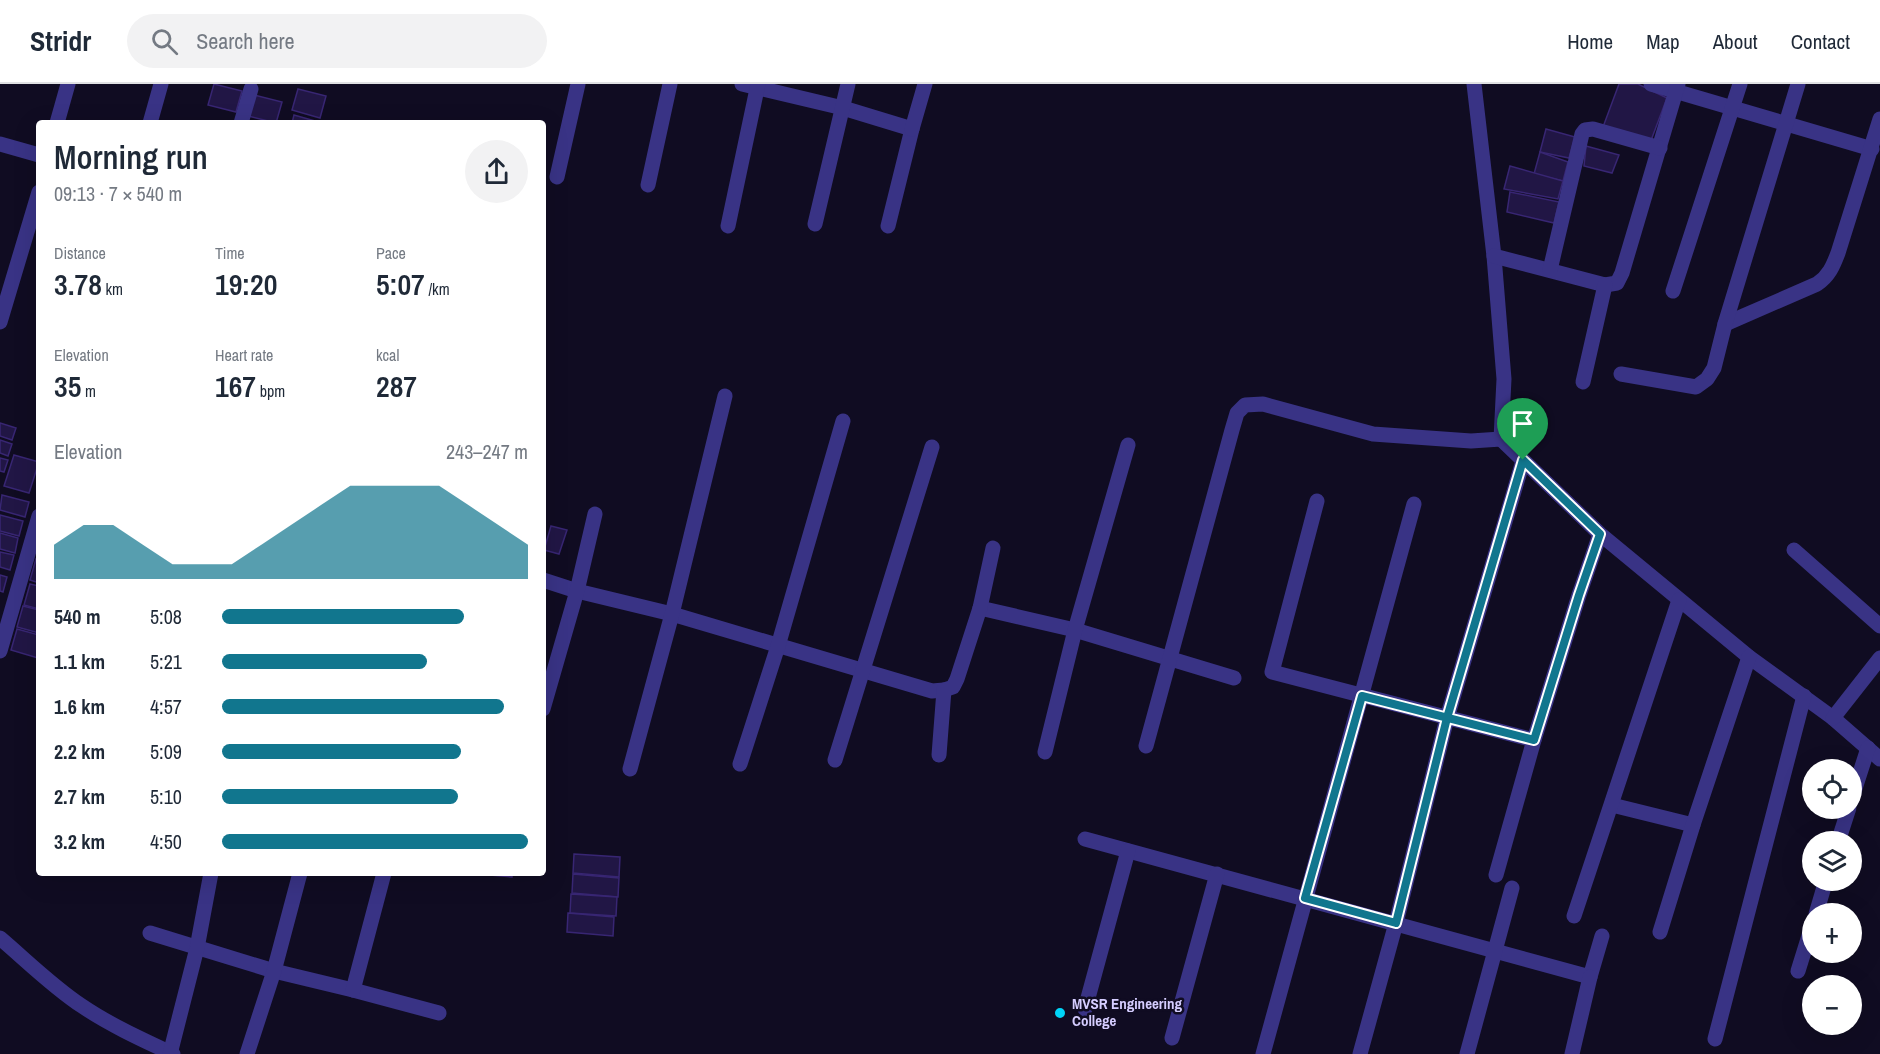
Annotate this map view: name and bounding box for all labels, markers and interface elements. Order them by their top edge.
search box [127,14,547,68]
text: Stridr [30,22,91,60]
icon: search [148,25,181,58]
text: Search here [196,26,295,56]
text: Home [1567,27,1613,56]
text: Map [1646,27,1680,56]
text: About [1713,27,1758,56]
text: Contact [1791,27,1850,56]
text: Morning run [54,135,208,179]
button: share [465,140,528,203]
text: 09:13 · 7 × 540 m [54,180,182,207]
text: Distance [54,242,106,264]
text: Time [215,242,245,264]
text: Pace [376,242,406,264]
text: 3.78 [54,264,102,304]
text: 19:20 [215,264,277,304]
text: 5:07 [376,264,425,304]
text: km [102,278,123,300]
text: /km [425,278,450,300]
text: Elevation [54,344,109,366]
text: Heart rate [215,344,273,366]
text: kcal [376,344,399,366]
text: 35 [54,366,81,406]
text: 167 [215,366,256,406]
text: 287 [376,366,417,406]
text: m [81,380,96,402]
text: bpm [256,380,285,402]
pin [1497,398,1548,460]
icon: arrive [1506,407,1539,440]
text: Elevation [54,438,122,465]
text: 243–247 m [446,438,528,465]
text: 540 m [54,603,101,630]
text: 5:08 [150,603,182,630]
text: 1.1 km [54,648,105,675]
text: 5:21 [150,648,182,675]
text: 1.6 km [54,693,105,720]
text: 4:57 [150,693,182,720]
text: 2.2 km [54,738,105,765]
text: 5:09 [150,738,182,765]
map controls [1802,759,1862,1035]
button: locate [1802,759,1862,819]
text: 2.7 km [54,783,105,810]
text: 5:10 [150,783,182,810]
text: 3.2 km [54,828,105,855]
text: 4:50 [150,828,182,855]
button: layers [1802,831,1862,891]
button: + [1802,903,1862,963]
button: − [1802,975,1862,1035]
place label: MVSR Engineering College [1072,993,1183,1031]
marker: MVSR Engineering College [1053,1006,1067,1020]

